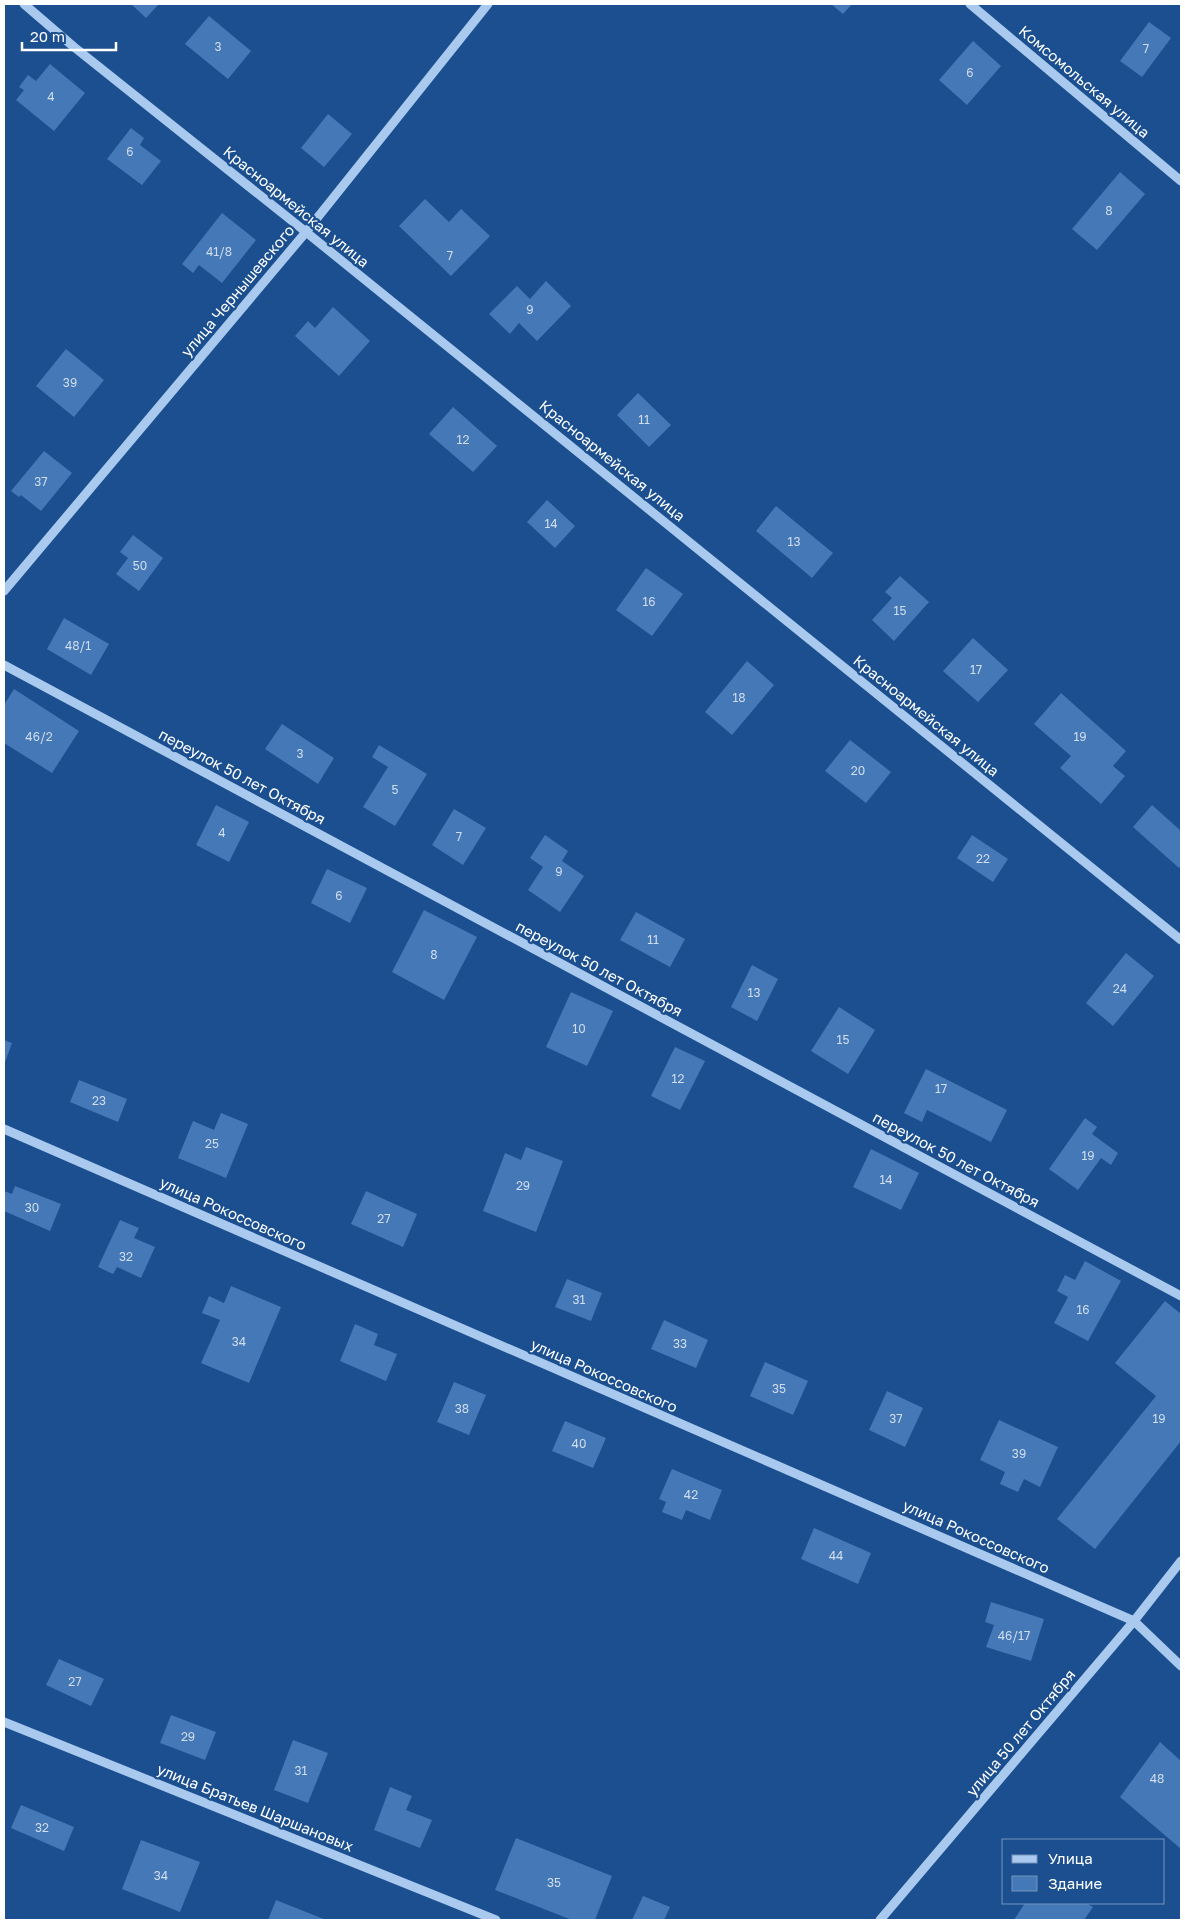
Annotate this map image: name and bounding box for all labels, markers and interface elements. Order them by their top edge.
scale bar [22,20,116,52]
street label: Комсомольская улица [1016,21,1154,141]
text: 20 m [30,27,65,45]
house number: 3 [214,39,222,54]
house number: 7 [1143,41,1149,56]
house number: 6 [966,65,974,80]
house number: 4 [47,89,55,104]
street label: Красноармейская улица [220,142,373,271]
house number: 6 [126,144,134,159]
house number: 8 [1105,203,1113,218]
street label: улица Чернышевского [177,221,298,360]
house number: 41/8 [206,244,232,259]
house number: 7 [447,248,453,263]
house number: 9 [526,302,534,317]
house number: 39 [63,375,77,390]
street label: Красноармейская улица [536,396,689,525]
house number: 11 [638,412,650,427]
house number: 12 [457,432,469,447]
house number: 37 [34,474,48,489]
house number: 14 [544,516,558,531]
house number: 13 [788,534,800,549]
house number: 50 [133,558,147,573]
house number: 16 [642,594,656,609]
house number: 15 [894,603,906,618]
house number: 48/1 [65,638,91,653]
street label: Красноармейская улица [850,651,1003,780]
house number: 17 [970,662,982,677]
house number: 18 [732,690,746,705]
street label: переулок 50 лет Октября [156,725,329,828]
house number: 46/2 [25,729,53,744]
house number: 19 [1073,729,1087,744]
house number: 3 [296,746,304,761]
house number: 20 [851,763,865,778]
house number: 5 [392,782,399,797]
house number: 4 [218,825,226,840]
house number: 7 [456,829,462,844]
house number: 22 [976,851,990,866]
house number: 9 [555,864,563,879]
house number: 6 [335,888,343,903]
street label: переулок 50 лет Октября [513,917,686,1020]
house number: 11 [647,932,659,947]
house number: 8 [430,947,438,962]
house number: 24 [1113,981,1127,996]
house number: 13 [748,985,760,1000]
house number: 10 [572,1021,586,1036]
house number: 15 [837,1032,849,1047]
house number: 12 [672,1071,684,1086]
house number: 17 [935,1081,947,1096]
house number: 23 [92,1093,106,1108]
street label: переулок 50 лет Октября [870,1108,1043,1211]
house number: 25 [205,1136,219,1151]
house number: 19 [1081,1148,1095,1163]
house number: 14 [879,1172,893,1187]
street label: улица Рокоссовского [157,1173,310,1254]
house number: 29 [516,1178,530,1193]
house number: 30 [25,1200,39,1215]
house number: 27 [377,1211,391,1226]
house number: 32 [119,1249,133,1264]
house number: 31 [573,1292,586,1307]
house number: 16 [1076,1302,1090,1317]
house number: 34 [232,1334,246,1349]
street label: улица Рокоссовского [528,1335,681,1416]
house number: 33 [673,1336,687,1351]
house number: 35 [772,1381,786,1396]
house number: 38 [455,1401,469,1416]
house number: 37 [889,1411,903,1426]
house number: 19 [1152,1411,1166,1426]
house number: 40 [572,1436,586,1451]
house number: 39 [1012,1446,1026,1461]
house number: 42 [684,1487,698,1502]
street label: улица Рокоссовского [900,1496,1053,1577]
house number: 44 [829,1548,843,1563]
house number: 46/17 [998,1628,1030,1643]
street label: улица 50 лет Октября [962,1665,1079,1799]
house number: 27 [68,1674,82,1689]
house number: 29 [181,1729,195,1744]
street label: улица Братьев Шаршановых [155,1759,356,1855]
house number: 31 [295,1763,308,1778]
house number: 48 [1150,1771,1164,1786]
house number: 32 [35,1820,49,1835]
legend [1002,1839,1165,1904]
text: Улица [1048,1849,1093,1867]
house number: 34 [154,1868,168,1883]
text: Здание [1048,1874,1102,1892]
house number: 35 [547,1875,561,1890]

